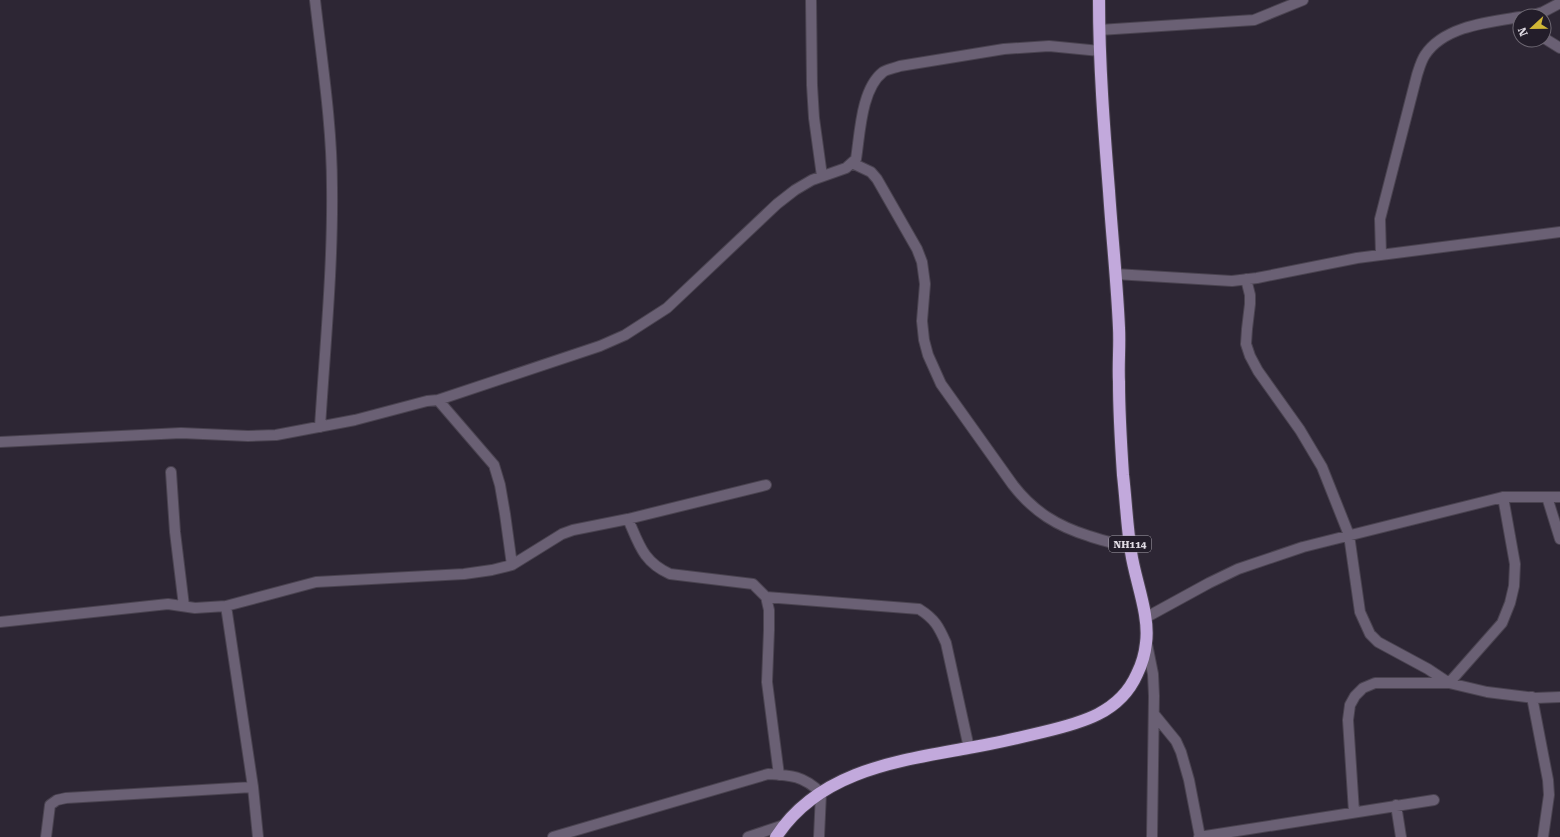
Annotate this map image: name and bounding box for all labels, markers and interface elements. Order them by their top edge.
north arrow [1512,8,1552,48]
text: N [1515,25,1531,38]
road number: NH114 [1109,536,1151,552]

